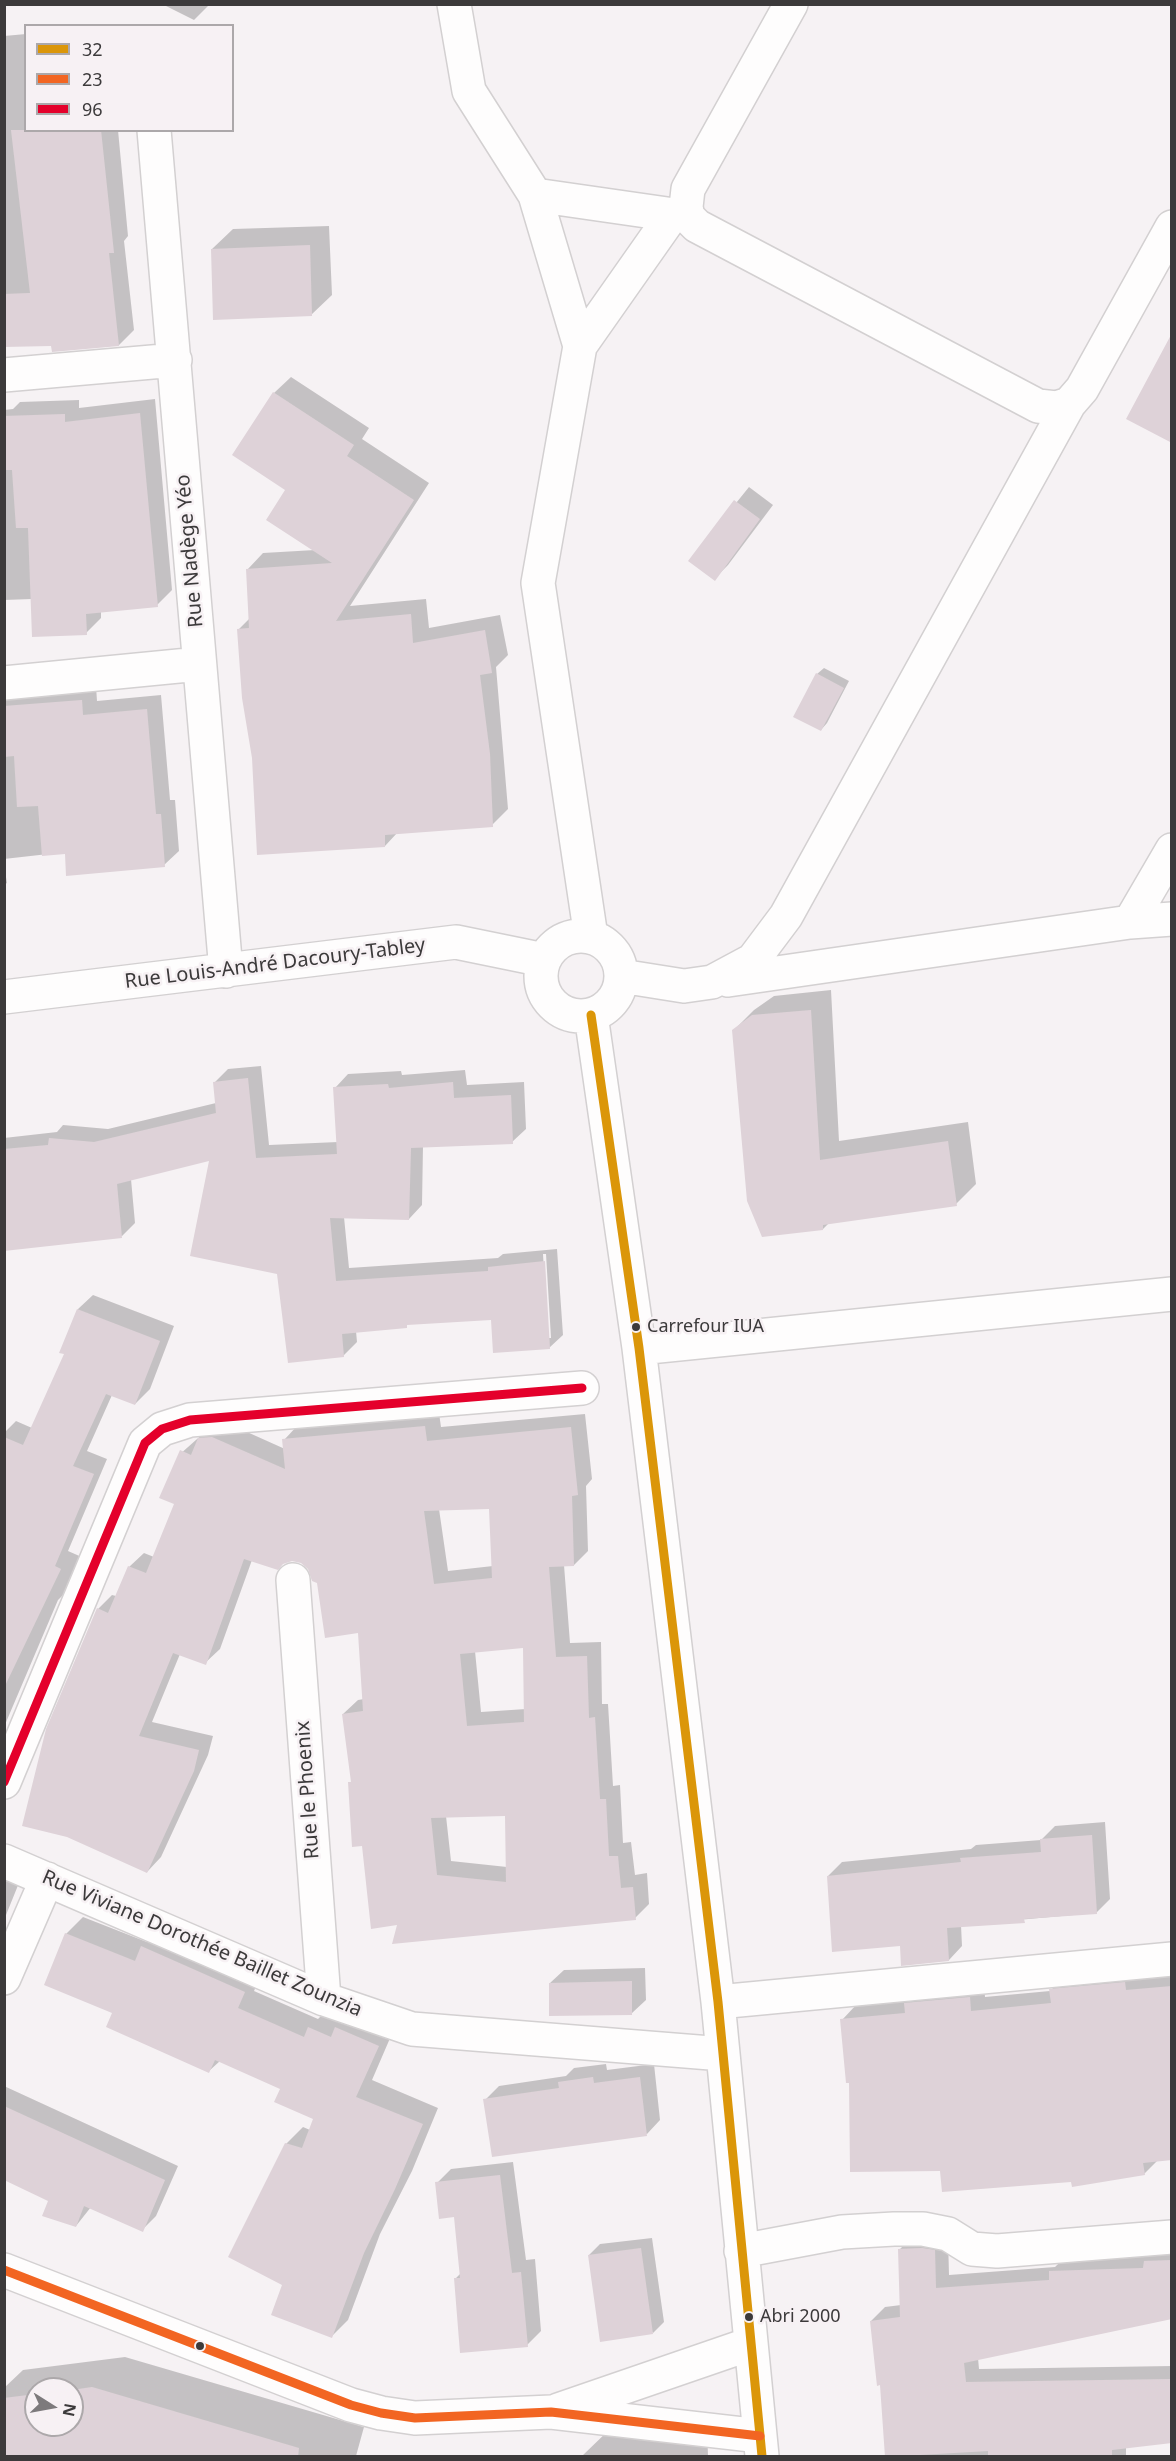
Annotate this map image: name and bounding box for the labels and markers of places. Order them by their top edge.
place label: Carrefour IUA [647,1316,764,1338]
marker: Carrefour IUA [630,1321,642,1333]
place label: Abri 2000 [760,2306,841,2328]
marker: Abri 2000 [743,2311,755,2323]
unlabelled marker [194,2340,206,2352]

